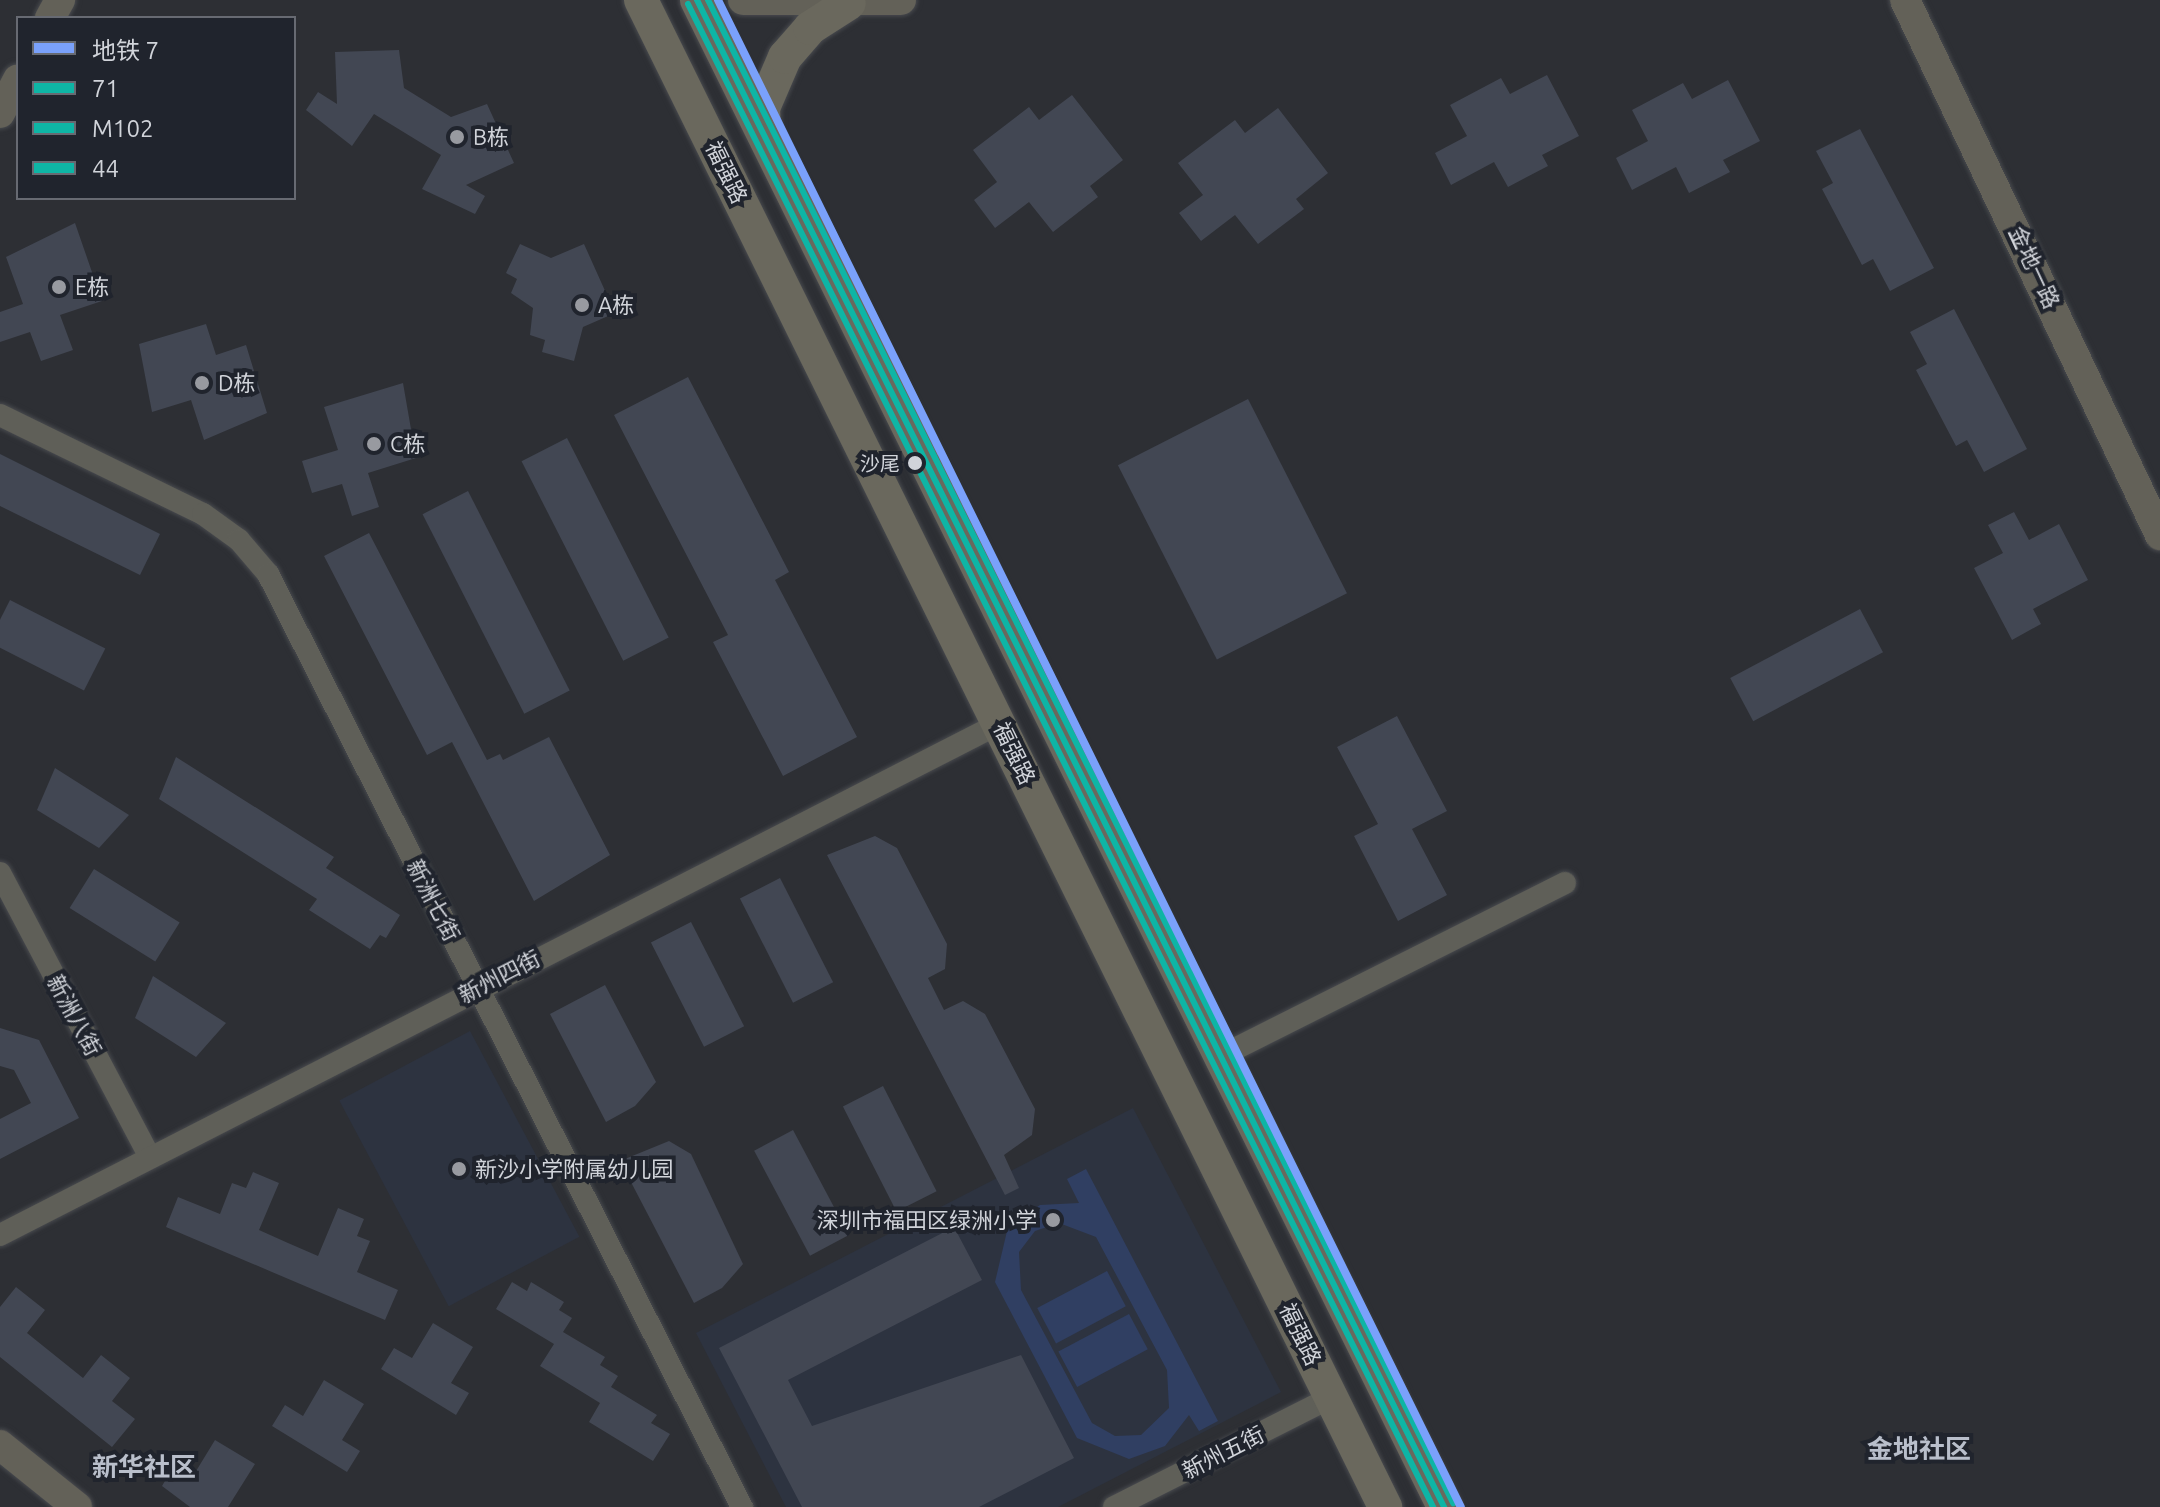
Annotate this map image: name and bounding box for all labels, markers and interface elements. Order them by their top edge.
legend [16,16,296,200]
text: 地铁 7 [92,37,159,64]
text: 71 [92,75,119,102]
text: M102 [92,115,153,142]
place label: B栋 [473,124,509,150]
marker: B栋 [448,128,466,146]
street label: 福强路 [701,137,753,207]
text: 44 [92,155,119,182]
street label: 金地一路 [2004,222,2066,312]
place label: E栋 [75,274,109,300]
marker: E栋 [50,278,68,296]
place label: A栋 [598,292,634,318]
marker: A栋 [573,296,591,314]
place label: D栋 [218,370,256,396]
marker: D栋 [193,374,211,392]
place label: C栋 [390,431,425,457]
marker: C栋 [365,435,383,453]
place label: 沙尾 [860,451,900,475]
marker: 沙尾 [907,455,923,471]
street label: 福强路 [989,718,1041,788]
street label: 新洲七街 [402,855,466,945]
street label: 新州四街 [454,944,544,1008]
street label: 新洲八街 [43,970,107,1060]
place label: 新沙小学附属幼儿园 [475,1156,673,1182]
marker: 新沙小学附属幼儿园 [450,1160,468,1178]
place label: 深圳市福田区绿洲小学 [817,1207,1037,1233]
marker: 深圳市福田区绿洲小学 [1044,1211,1062,1229]
street label: 福强路 [1275,1299,1327,1369]
street label: 新州五街 [1178,1420,1268,1484]
district label: 金地社区 [1867,1433,1971,1465]
district label: 新华社区 [92,1451,196,1483]

